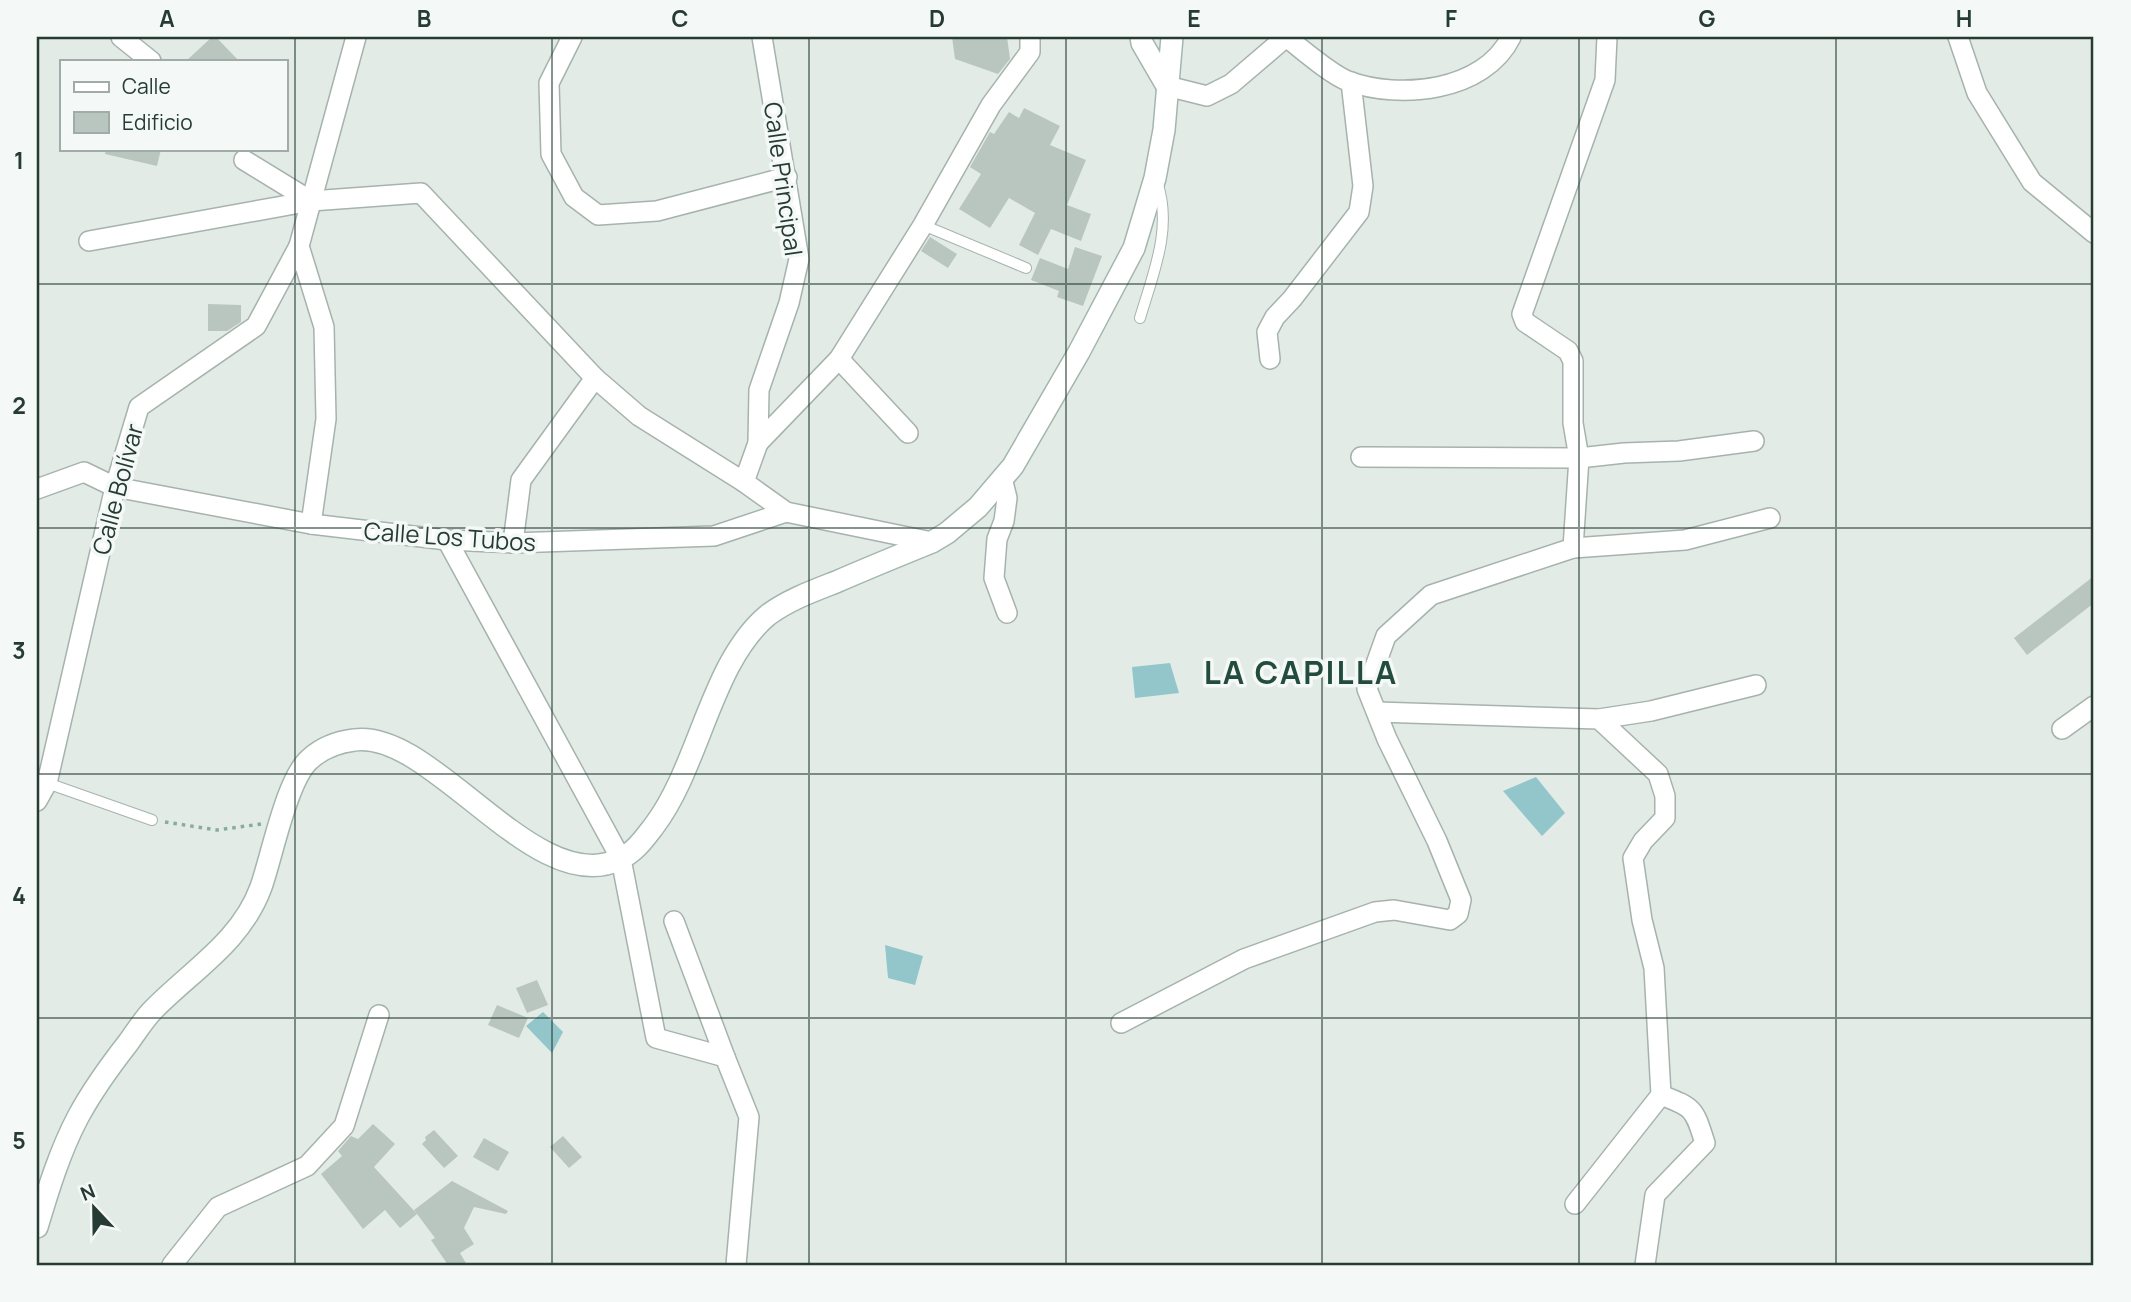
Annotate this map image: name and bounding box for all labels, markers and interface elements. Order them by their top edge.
text: A [159,2,175,34]
text: B [417,2,431,34]
text: C [672,2,689,34]
text: D [929,2,945,34]
text: E [1187,2,1201,34]
text: F [1445,2,1457,34]
text: G [1699,2,1716,34]
text: H [1956,2,1972,34]
legend [60,60,287,150]
text: Calle [122,72,171,100]
street label: Calle Principal [757,100,811,258]
text: Edificio [122,108,193,136]
text: 1 [14,144,24,176]
text: 2 [12,389,26,421]
street label: Calle Bolívar [84,420,150,558]
street label: Calle Los Tubos [363,514,537,558]
text: 3 [12,634,26,666]
district label: LA CAPILLA [1204,650,1398,694]
text: 4 [12,879,26,911]
text: 5 [12,1124,26,1156]
north arrow [60,1172,130,1242]
text: N [76,1178,99,1207]

